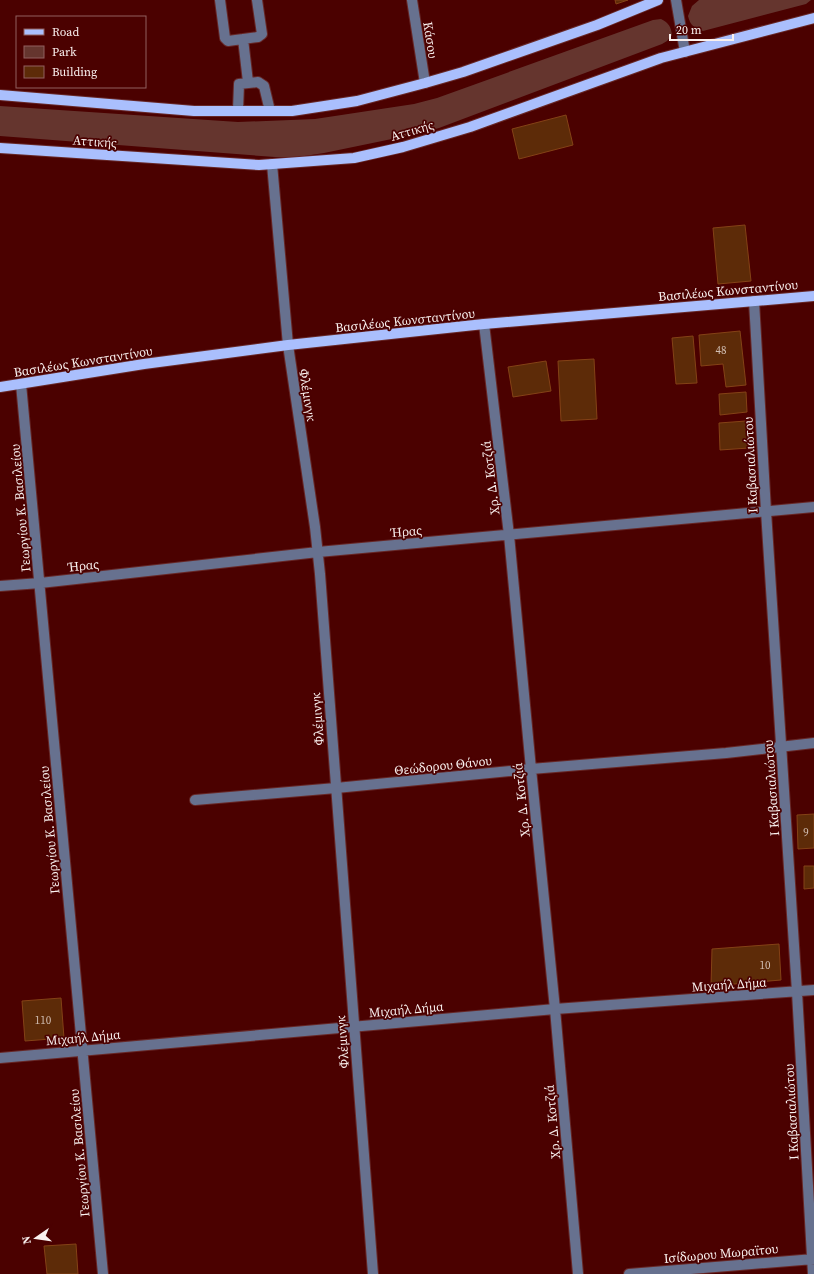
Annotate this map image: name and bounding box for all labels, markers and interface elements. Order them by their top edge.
legend [16,16,146,88]
scale bar [670,16,733,42]
street label: Κάσου [419,21,442,60]
text: 20 m [676,22,702,38]
text: Road [52,24,79,40]
text: Park [52,44,77,60]
text: Building [52,64,97,80]
street label: Αττικής [388,116,436,145]
street label: Αττικής [72,131,118,152]
street label: Βασιλέως Κωνσταντίνου [657,276,799,305]
street label: Βασιλέως Κωνσταντίνου [334,305,476,336]
street label: Βασιλέως Κωνσταντίνου [12,342,154,381]
house number: 48 [716,343,727,358]
street label: Φλέμινγκ [295,367,320,423]
street label: Ι Καβασιαλιώτου [739,416,762,514]
street label: Χρ. Δ. Κοτζιά [478,440,503,516]
street label: Γεωργίου Κ. Βασιλείου [6,443,35,573]
street label: Ήρας [388,522,423,541]
street label: Ήρας [65,555,100,576]
street label: Φλέμινγκ [307,692,328,746]
street label: Ι Καβασιαλιώτου [760,739,783,837]
street label: Θεώδορου Θάνου [393,752,493,779]
street label: Χρ. Δ. Κοτζιά [509,762,534,838]
street label: Γεωργίου Κ. Βασιλείου [35,765,64,895]
house number: 9 [803,825,809,840]
house number: 10 [760,958,771,973]
street label: Μιχαήλ Δήμα [691,973,767,996]
street label: Μιχαήλ Δήμα [368,998,444,1021]
house number: 110 [35,1013,52,1028]
street label: Φλέμινγκ [332,1015,353,1069]
street label: Μιχαήλ Δήμα [45,1026,121,1049]
street label: Ι Καβασιαλιώτου [780,1063,803,1161]
street label: Χρ. Δ. Κοτζιά [541,1084,564,1160]
street label: Γεωργίου Κ. Βασιλείου [65,1088,94,1218]
north arrow [16,1218,56,1258]
text: N [19,1235,35,1246]
street label: Ισίδωρου Μωραϊτου [663,1240,779,1267]

